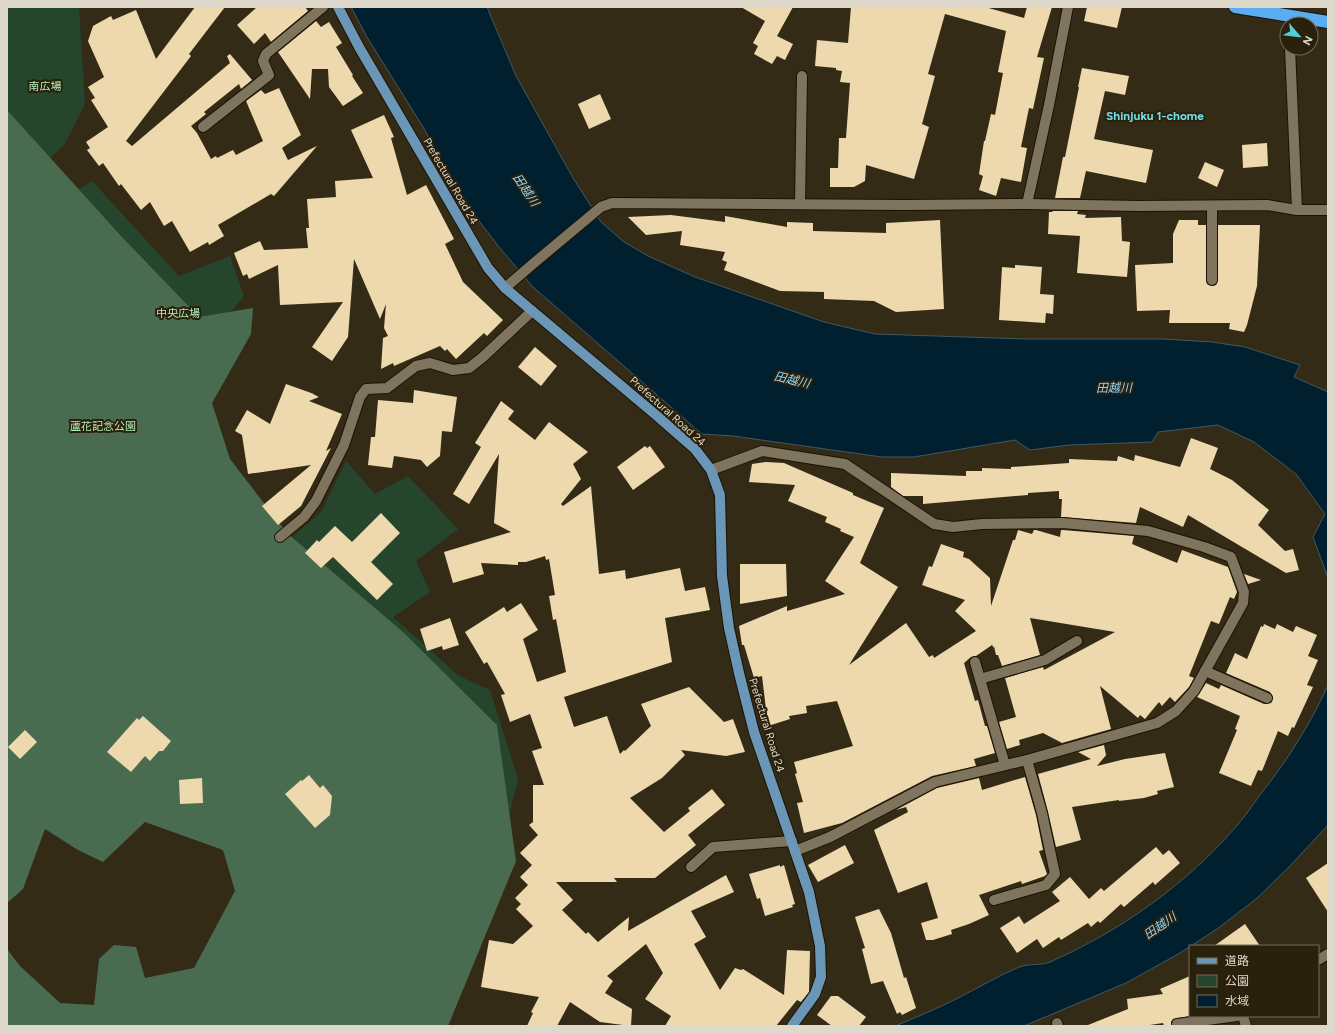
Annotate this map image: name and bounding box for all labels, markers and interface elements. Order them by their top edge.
north arrow [1279,16,1319,56]
text: N [1300,34,1315,47]
park label: 南広場 [29,80,62,93]
district label: Shinjuku 1-chome [1106,109,1204,123]
street label: Prefectural Road 24 [420,136,481,227]
water label: 田越川 [510,171,543,210]
park label: 中央広場 [156,307,200,320]
water label: 田越川 [773,369,813,391]
street label: Prefectural Road 24 [627,374,708,449]
water label: 田越川 [1096,381,1134,395]
park label: 蘆花記念公園 [70,420,136,433]
street label: Prefectural Road 24 [746,676,787,774]
water label: 田越川 [1141,909,1180,942]
legend [1189,945,1319,1017]
text: 道路 [1225,954,1249,968]
text: 公園 [1225,974,1249,988]
text: 水域 [1225,994,1249,1008]

